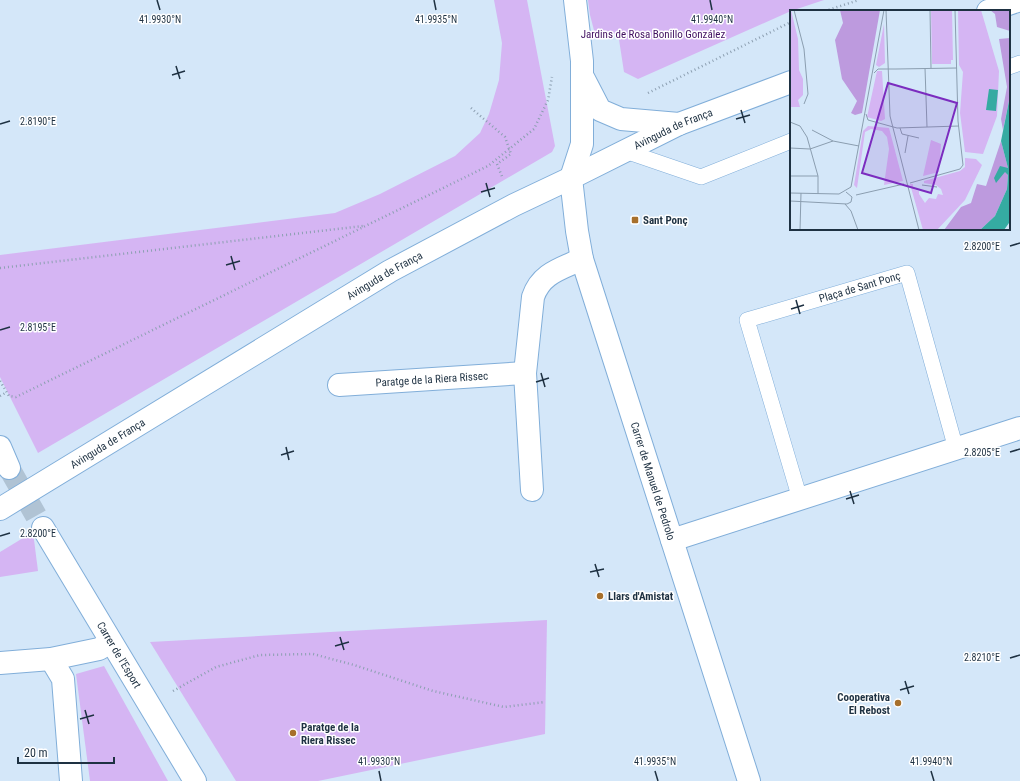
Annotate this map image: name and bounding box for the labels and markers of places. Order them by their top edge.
place label: Sant Ponç [643,214,688,227]
marker: Sant Ponç [630,215,640,225]
place label: Llars d'Amistat [608,590,674,603]
marker: Llars d'Amistat [595,591,605,601]
place label: Cooperativa El Rebost [837,691,891,717]
marker: Cooperativa El Rebost [893,698,903,708]
place label: Paratge de la Riera Rissec [301,721,359,747]
marker: Paratge de la Riera Rissec [288,728,298,738]

